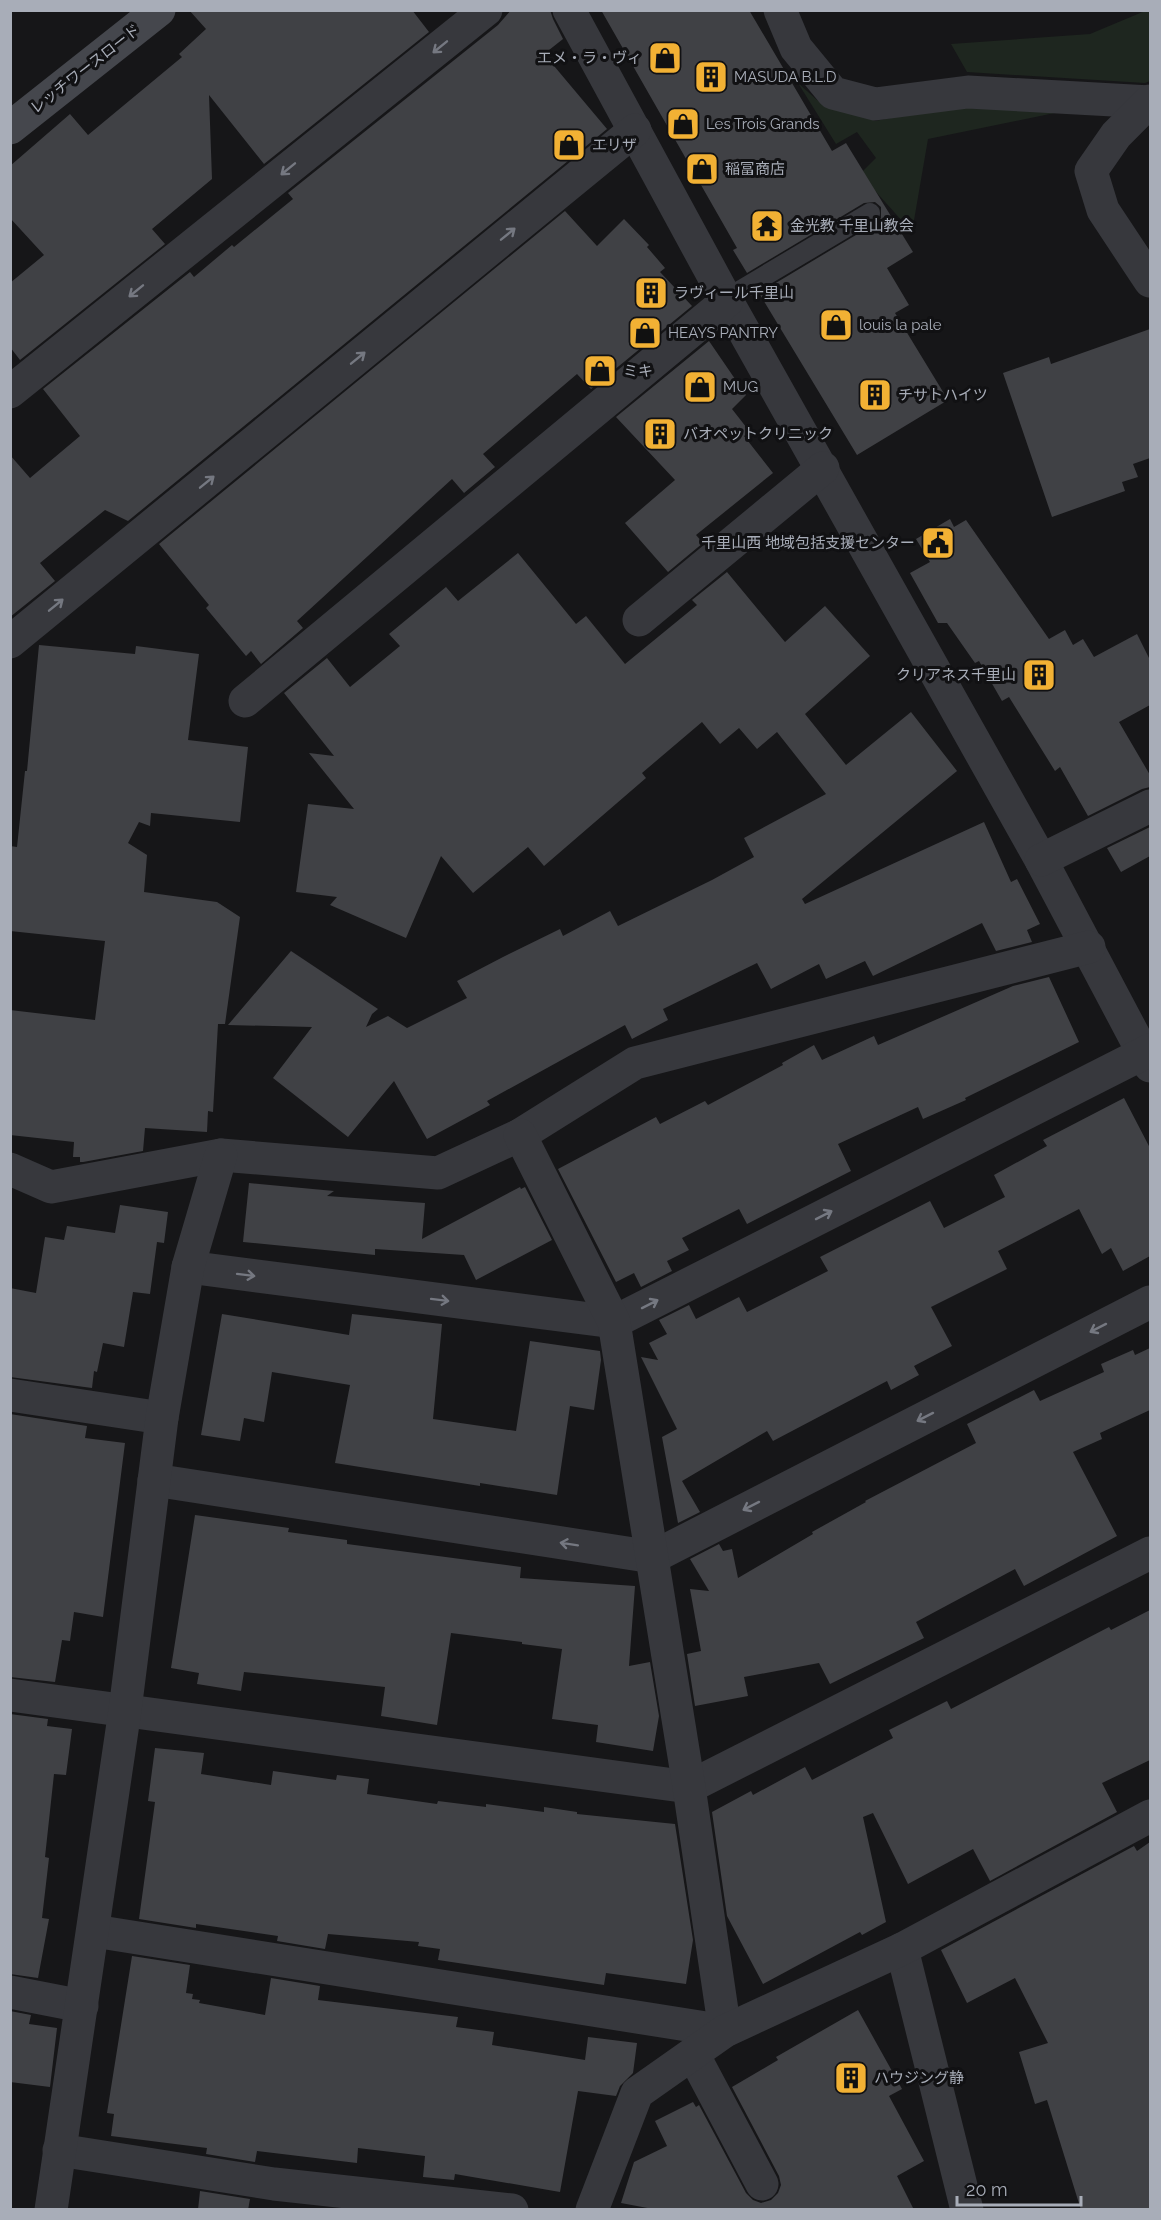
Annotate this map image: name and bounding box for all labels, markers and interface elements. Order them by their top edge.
street label: レッチワースロード [27,21,143,117]
shop icon: エメ・ラ・ヴィ [647,40,683,76]
one-way arrow [433,41,449,54]
place label: エメ・ラ・ヴィ [537,49,642,67]
building icon: MASUDA B.L.D [693,59,729,95]
place label: MASUDA B.L.D [734,68,837,86]
shop icon: Les Trois Grands [665,106,701,142]
place label: Les Trois Grands [706,115,820,133]
shop icon: エリザ [551,127,587,163]
place label: エリザ [592,136,637,154]
shop icon: 稲冨商店 [684,151,720,187]
place label: 稲冨商店 [725,160,785,178]
one-way arrow [280,163,296,176]
temple icon: 金光教 千里山教会 [749,208,785,244]
place label: 金光教 千里山教会 [790,217,914,235]
one-way arrow [500,228,516,241]
building icon: ラヴィール千里山 [633,275,669,311]
place label: ラヴィール千里山 [674,284,794,302]
one-way arrow [128,285,144,298]
shop icon: louis la pale [818,307,854,343]
shop icon: HEAYS PANTRY [627,315,663,351]
place label: louis la pale [859,316,942,334]
place label: HEAYS PANTRY [668,324,778,342]
one-way arrow [350,352,366,365]
shop icon: ミキ [582,353,618,389]
place label: ミキ [623,362,653,380]
shop icon: MUG [682,369,718,405]
building icon: チサトハイツ [857,377,893,413]
place label: MUG [723,378,758,396]
place label: チサトハイツ [898,386,988,404]
building icon: バオペットクリニック [642,416,678,452]
place label: バオペットクリニック [683,425,833,443]
one-way arrow [199,476,215,489]
public building icon: 千里山西 地域包括支援センター [920,525,956,561]
place label: 千里山西 地域包括支援センター [701,534,915,552]
one-way arrow [48,599,64,612]
building icon: クリアネス千里山 [1021,657,1057,693]
place label: クリアネス千里山 [896,666,1016,684]
one-way arrow [815,1209,833,1221]
one-way arrow [236,1269,256,1280]
one-way arrow [429,1294,449,1305]
one-way arrow [641,1297,659,1309]
one-way arrow [1090,1323,1108,1334]
one-way arrow [917,1411,934,1423]
one-way arrow [743,1501,761,1512]
one-way arrow [560,1538,580,1549]
building icon: ハウジング静 [833,2060,869,2096]
place label: ハウジング静 [874,2069,964,2087]
scale bar [957,2169,1082,2207]
text: 20 m [966,2179,1008,2200]

